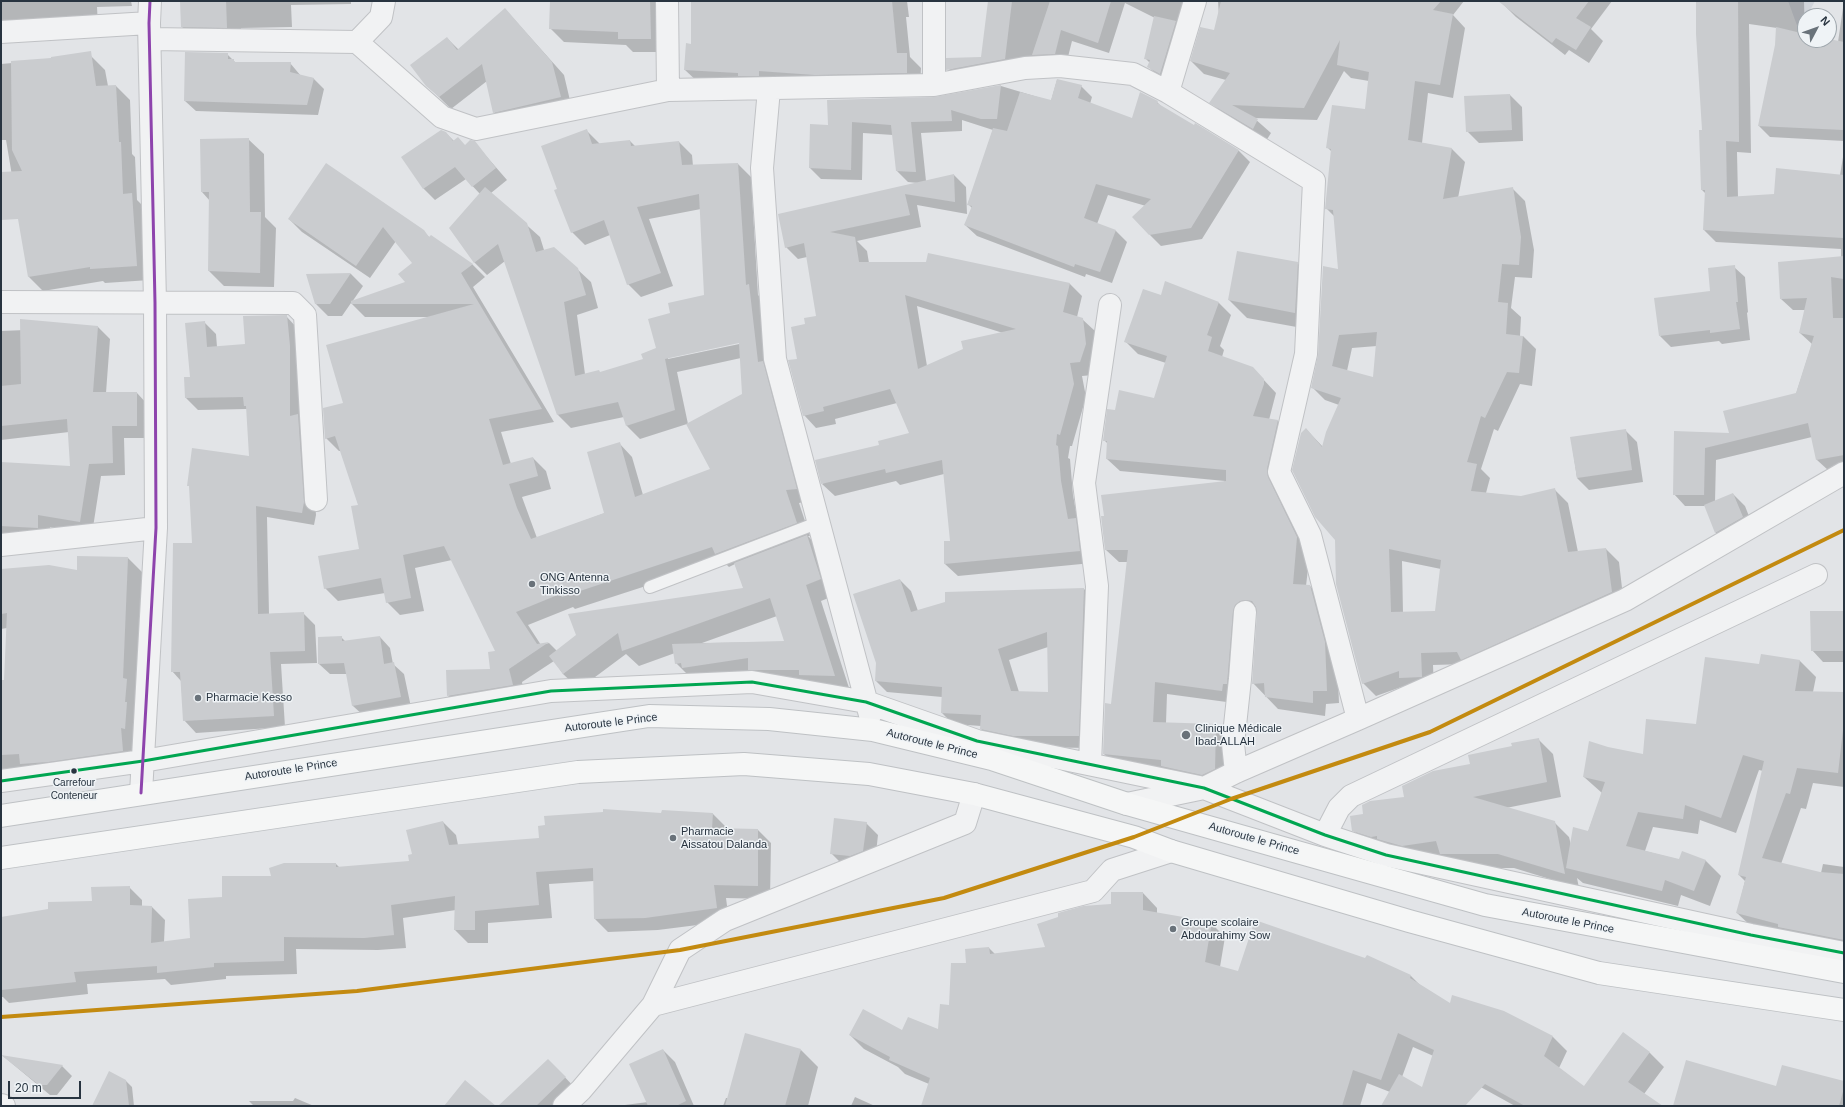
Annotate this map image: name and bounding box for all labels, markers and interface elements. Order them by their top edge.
north arrow [1797,8,1837,48]
text: N [1818,14,1832,28]
place label: ONG Antenna Tinkisso [540,571,609,597]
marker: ONG Antenna Tinkisso [527,579,537,589]
place label: Pharmacie Kesso [206,691,292,705]
marker: Pharmacie Kesso [193,693,203,703]
street label: Autoroute le Prince [564,711,658,735]
place label: Clinique Médicale Ibad-ALLAH [1195,722,1282,748]
street label: Autoroute le Prince [885,726,979,762]
marker: Clinique Médicale Ibad-ALLAH [1180,729,1192,741]
street label: Autoroute le Prince [244,756,338,784]
marker: Carrefour Conteneur [69,766,79,776]
place label: Carrefour Conteneur [51,777,97,800]
street label: Autoroute le Prince [1207,820,1301,858]
place label: Pharmacie Aissatou Dalanda [681,825,767,851]
marker: Pharmacie Aissatou Dalanda [668,833,678,843]
street label: Autoroute le Prince [1521,906,1615,936]
place label: Groupe scolaire Abdourahimy Sow [1181,916,1270,942]
marker: Groupe scolaire Abdourahimy Sow [1168,924,1178,934]
scale bar [10,1073,83,1099]
text: 20 m [15,1081,42,1095]

